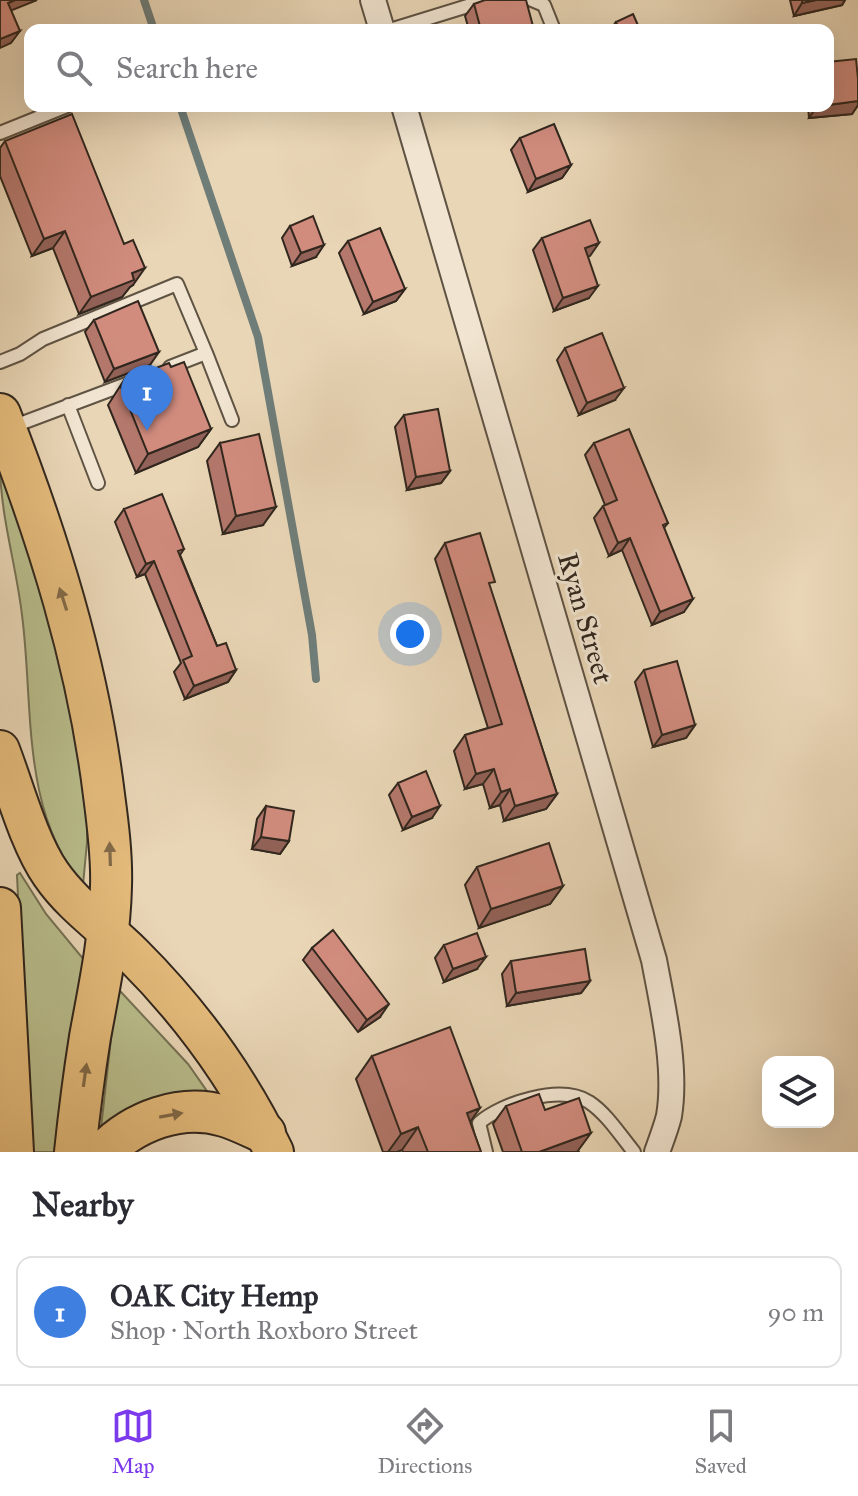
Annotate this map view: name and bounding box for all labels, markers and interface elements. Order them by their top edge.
search box [24,24,834,112]
icon: search [52,46,96,90]
text: Search here [116,50,258,86]
pin: 1 [121,365,173,431]
street label: Ryan Street [550,549,621,688]
one-way arrow [56,586,68,610]
your location [390,614,430,654]
one-way arrow [103,841,116,866]
map controls [762,1056,834,1128]
button: layers [762,1056,834,1128]
one-way arrow [79,1062,92,1087]
one-way arrow [159,1109,184,1121]
text: Nearby [32,1184,134,1225]
text: OAK City Hemp [110,1278,319,1314]
text: 1 [55,1296,65,1328]
text: 90 m [767,1296,824,1328]
text: Shop · North Roxboro Street [110,1314,418,1346]
tab: Map [111,1404,155,1479]
tab: Directions [377,1404,472,1479]
tab: Saved [695,1404,747,1479]

